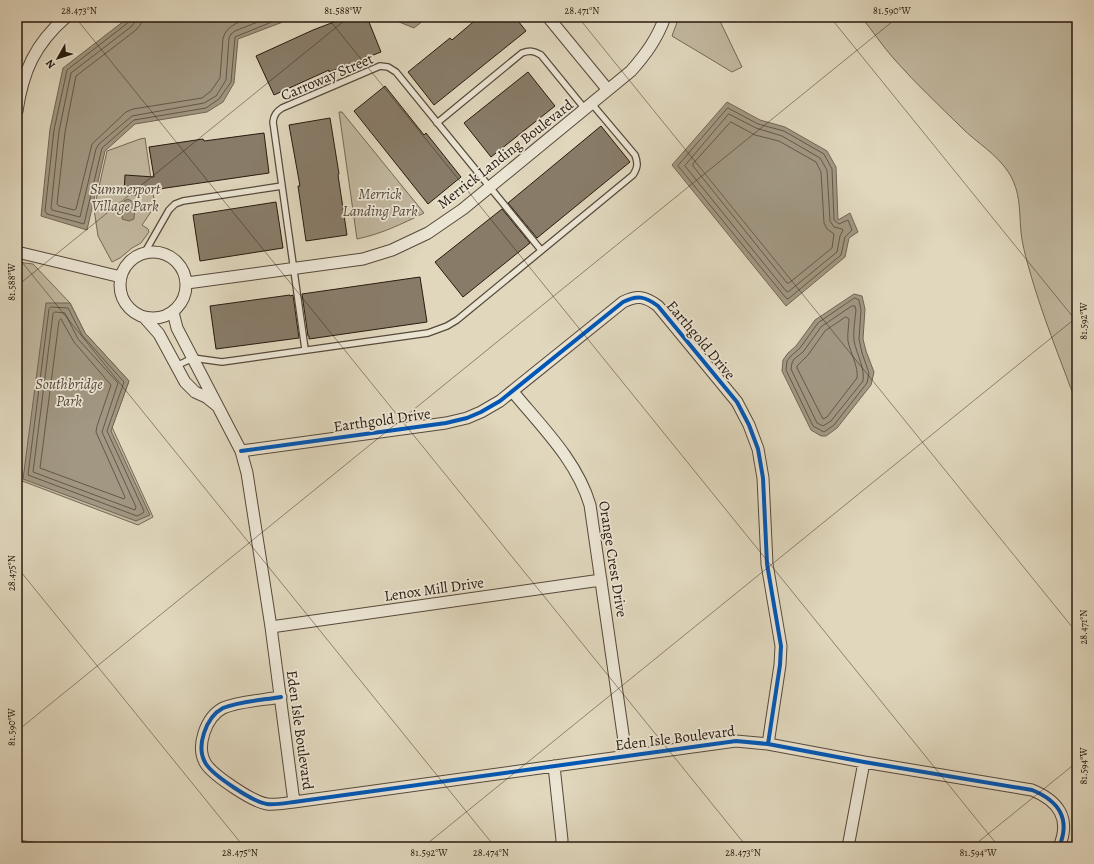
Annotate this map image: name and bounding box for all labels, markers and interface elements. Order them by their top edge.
text: 28.473°N [61,4,97,17]
text: 81.588°W [324,4,363,17]
text: 28.471°N [564,4,600,17]
text: 81.590°W [873,4,912,17]
north arrow [38,38,78,78]
street label: Carroway Street [278,49,376,105]
text: N [42,56,59,72]
street label: Merrick Landing Boulevard [433,94,578,213]
park label: Summerport Village Park [90,179,161,216]
park label: Merrick Landing Park [342,184,418,221]
text: 81.588°W [5,262,18,301]
street label: Earthgold Drive [662,296,740,384]
text: 81.592°W [1077,302,1090,340]
park label: Southbridge Park [35,374,103,411]
street label: Earthgold Drive [332,403,432,437]
street label: Orange Crest Drive [594,499,632,619]
text: 28.475°N [5,555,18,591]
street label: Lenox Mill Drive [383,572,485,606]
text: 28.471°N [1077,609,1090,645]
street label: Eden Isle Boulevard [282,669,318,792]
text: 81.590°W [5,707,18,746]
street label: Eden Isle Boulevard [614,721,737,755]
text: 81.594°W [1077,747,1090,785]
text: 28.475°N [222,846,258,859]
text: 81.592°W [410,846,448,859]
text: 28.474°N [473,846,509,859]
text: 28.473°N [725,846,761,859]
text: 81.594°W [959,846,997,859]

